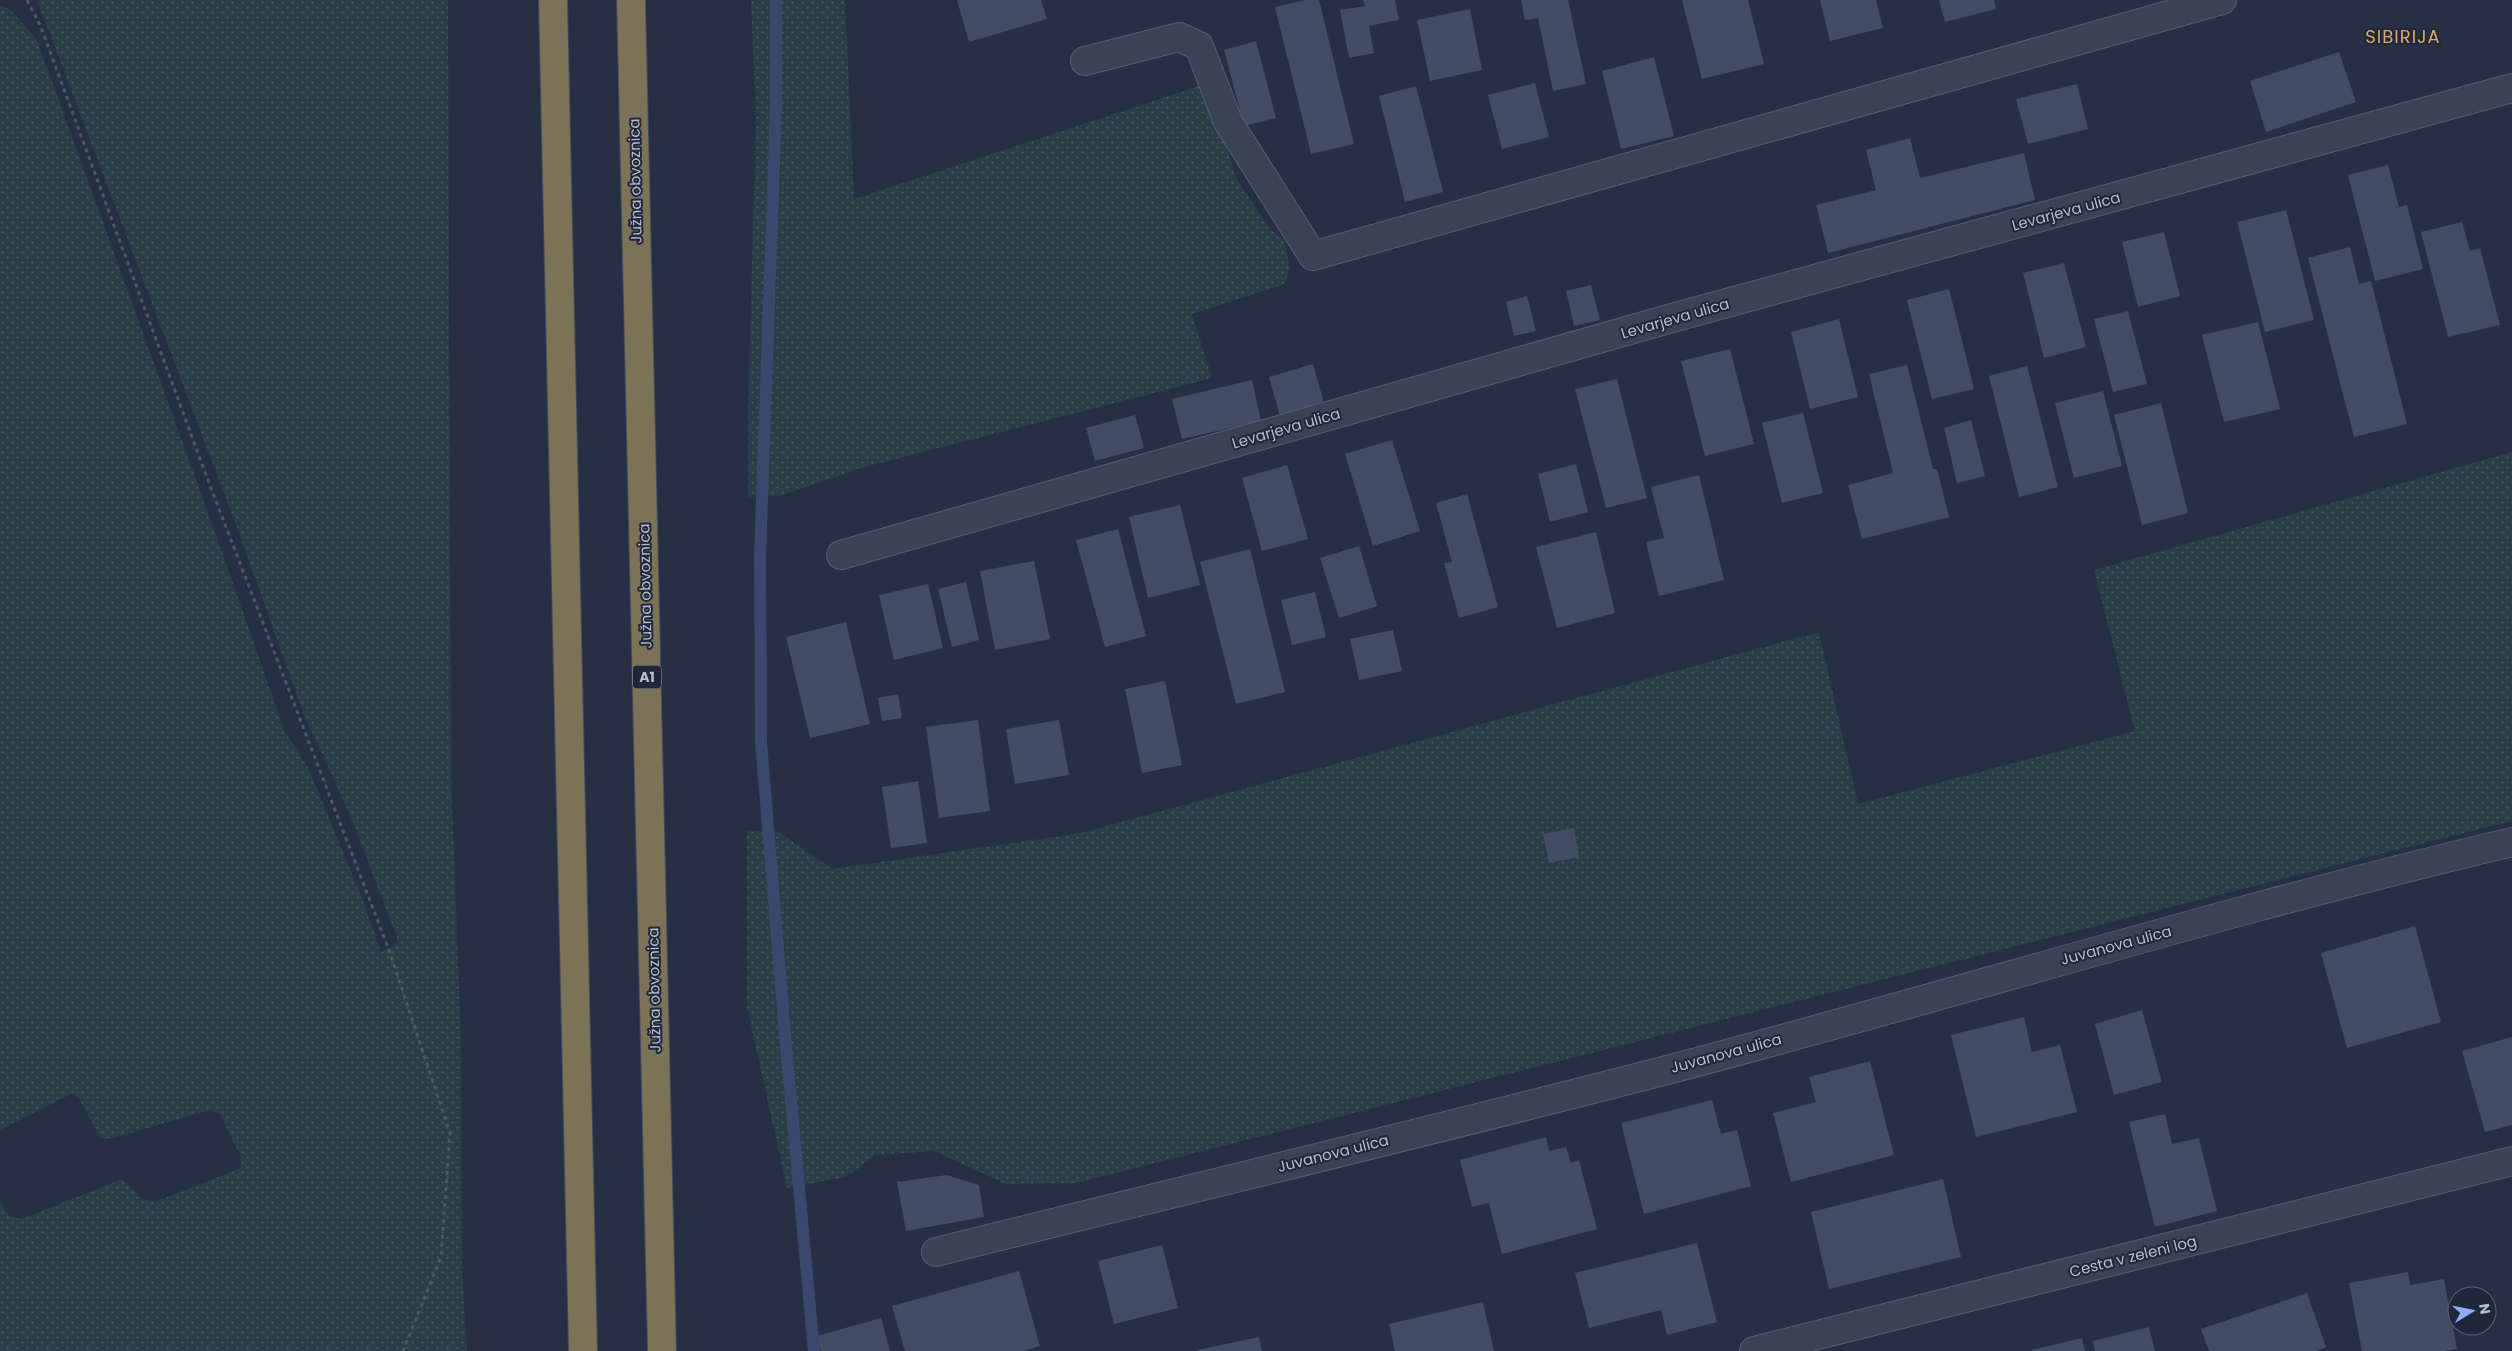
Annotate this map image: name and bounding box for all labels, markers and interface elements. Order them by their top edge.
district label: SIBIRIJA [2365,24,2441,49]
street label: Južna obvoznica [623,118,647,244]
street label: Levarjeva ulica [2009,186,2123,236]
street label: Levarjeva ulica [1618,293,1732,343]
street label: Levarjeva ulica [1229,403,1343,453]
street label: Južna obvoznica [633,523,657,649]
road number: A1 [633,666,661,689]
street label: Juvanova ulica [2058,920,2174,970]
street label: Južna obvoznica [642,927,666,1053]
street label: Juvanova ulica [1668,1028,1784,1078]
street label: Juvanova ulica [1275,1129,1391,1177]
street label: Cesta v zeleni log [2067,1230,2199,1282]
north arrow [2447,1286,2497,1336]
text: N [2474,1302,2496,1316]

